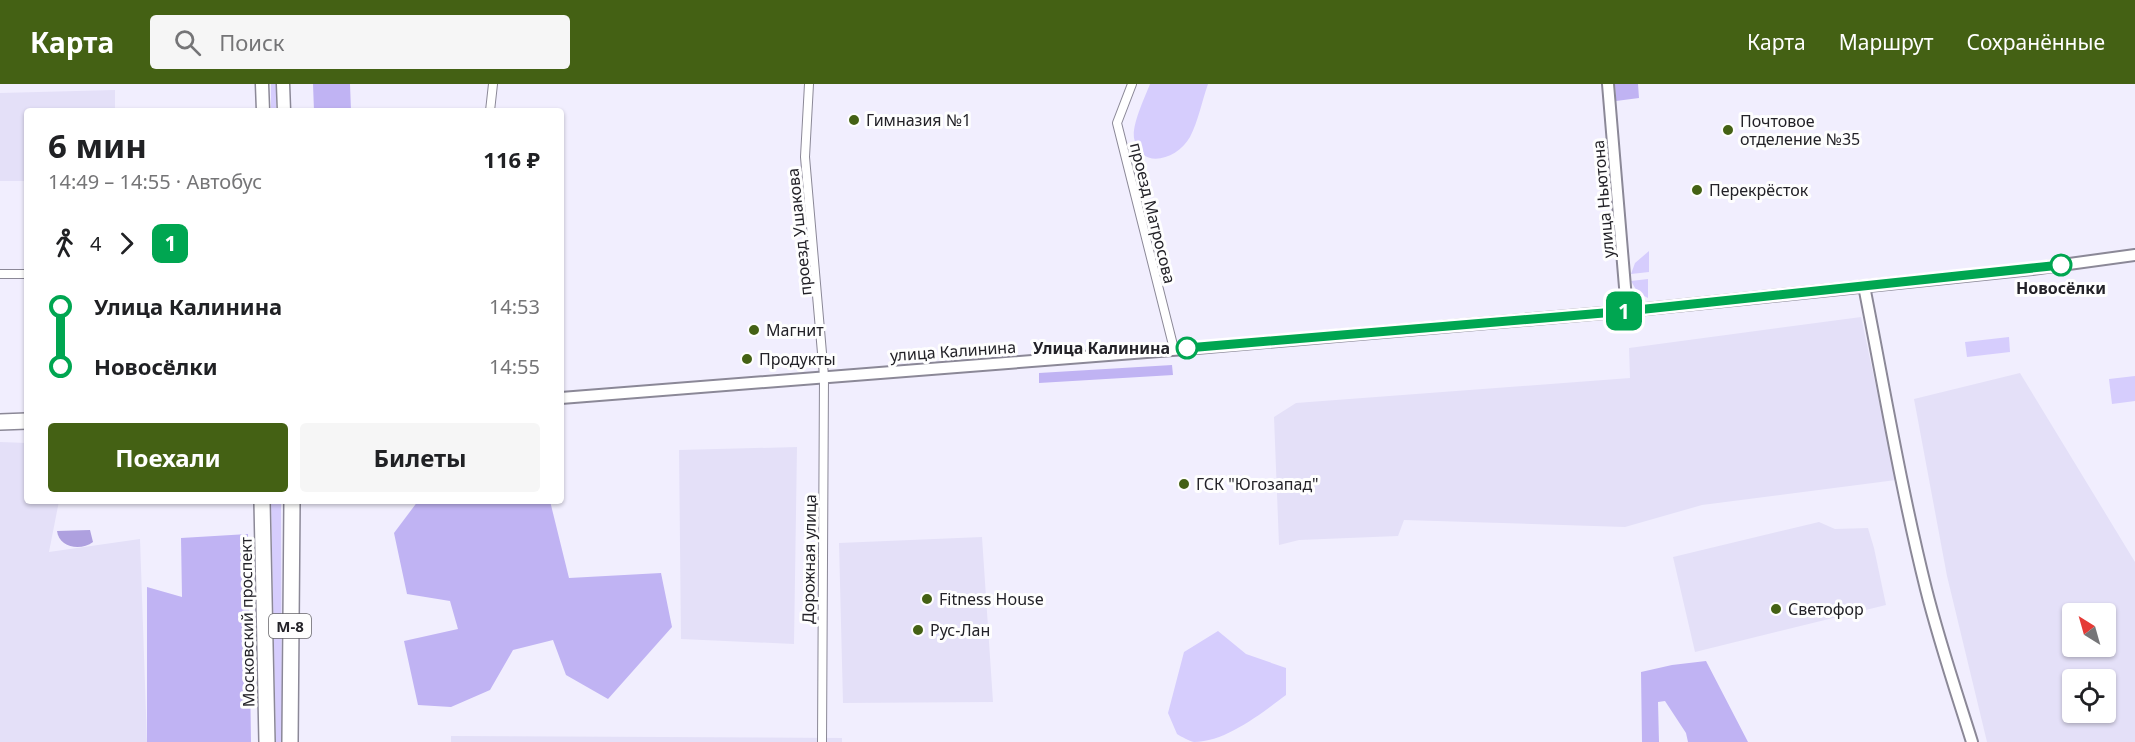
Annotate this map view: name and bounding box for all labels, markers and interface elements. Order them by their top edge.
search box [150,15,570,69]
text: Карта [30,23,114,61]
icon: search [171,26,204,59]
text: Поиск [219,27,285,57]
text: Карта [1747,28,1806,56]
text: Маршрут [1839,28,1934,56]
text: Сохранённые [1967,28,2105,56]
place label: Гимназия №1 [866,109,971,131]
place label: Почтовое отделение №35 [1740,110,1860,150]
marker: Гимназия №1 [847,113,861,127]
text: 6 мин [48,123,147,168]
marker: Почтовое отделение №35 [1721,123,1735,137]
street label: улица Ньютона [1587,139,1619,259]
street label: проезд Матросова [1125,140,1181,286]
text: 116 ₽ [483,144,540,174]
street label: проезд Ушакова [781,167,817,297]
text: 14:49 – 14:55 · Автобус [48,168,262,195]
place label: Перекрёсток [1709,179,1809,201]
marker: Перекрёсток [1690,183,1704,197]
icon: walk [48,227,81,260]
icon: forward [110,227,143,260]
text: 1 [164,229,176,257]
text: 4 [90,230,101,257]
marker: Новосёлки [2050,254,2072,276]
place label: Новосёлки [2016,277,2106,299]
text: Улица Калинина [94,291,282,321]
line badge: 1 [1604,292,1644,330]
text: 14:53 [489,293,540,320]
text: 1 [1618,297,1630,325]
place label: Магнит [766,319,824,341]
marker: Магнит [747,323,761,337]
street label: улица Калинина [889,336,1017,366]
place label: Улица Калинина [1033,337,1170,359]
marker: Улица Калинина [1176,337,1198,359]
place label: Продукты [759,348,836,370]
text: Новосёлки [94,351,218,381]
marker: Продукты [740,352,754,366]
text: 14:55 [489,353,540,380]
button: Поехали [48,423,288,492]
button: Билеты [300,423,540,492]
place label: ГСК "Югозапад" [1196,473,1318,495]
marker: ГСК "Югозапад" [1177,477,1191,491]
street label: Дорожная улица [797,494,821,624]
street label: Московский проспект [235,536,259,707]
place label: Fitness House [939,588,1044,610]
marker: Fitness House [920,592,934,606]
place label: Светофор [1788,598,1864,620]
marker: Светофор [1769,602,1783,616]
north arrow [2062,603,2116,657]
map controls [2062,603,2116,723]
road number: М-8 [269,614,311,638]
place label: Рус-Лан [930,619,990,641]
marker: Рус-Лан [911,623,925,637]
button: locate [2062,669,2116,723]

